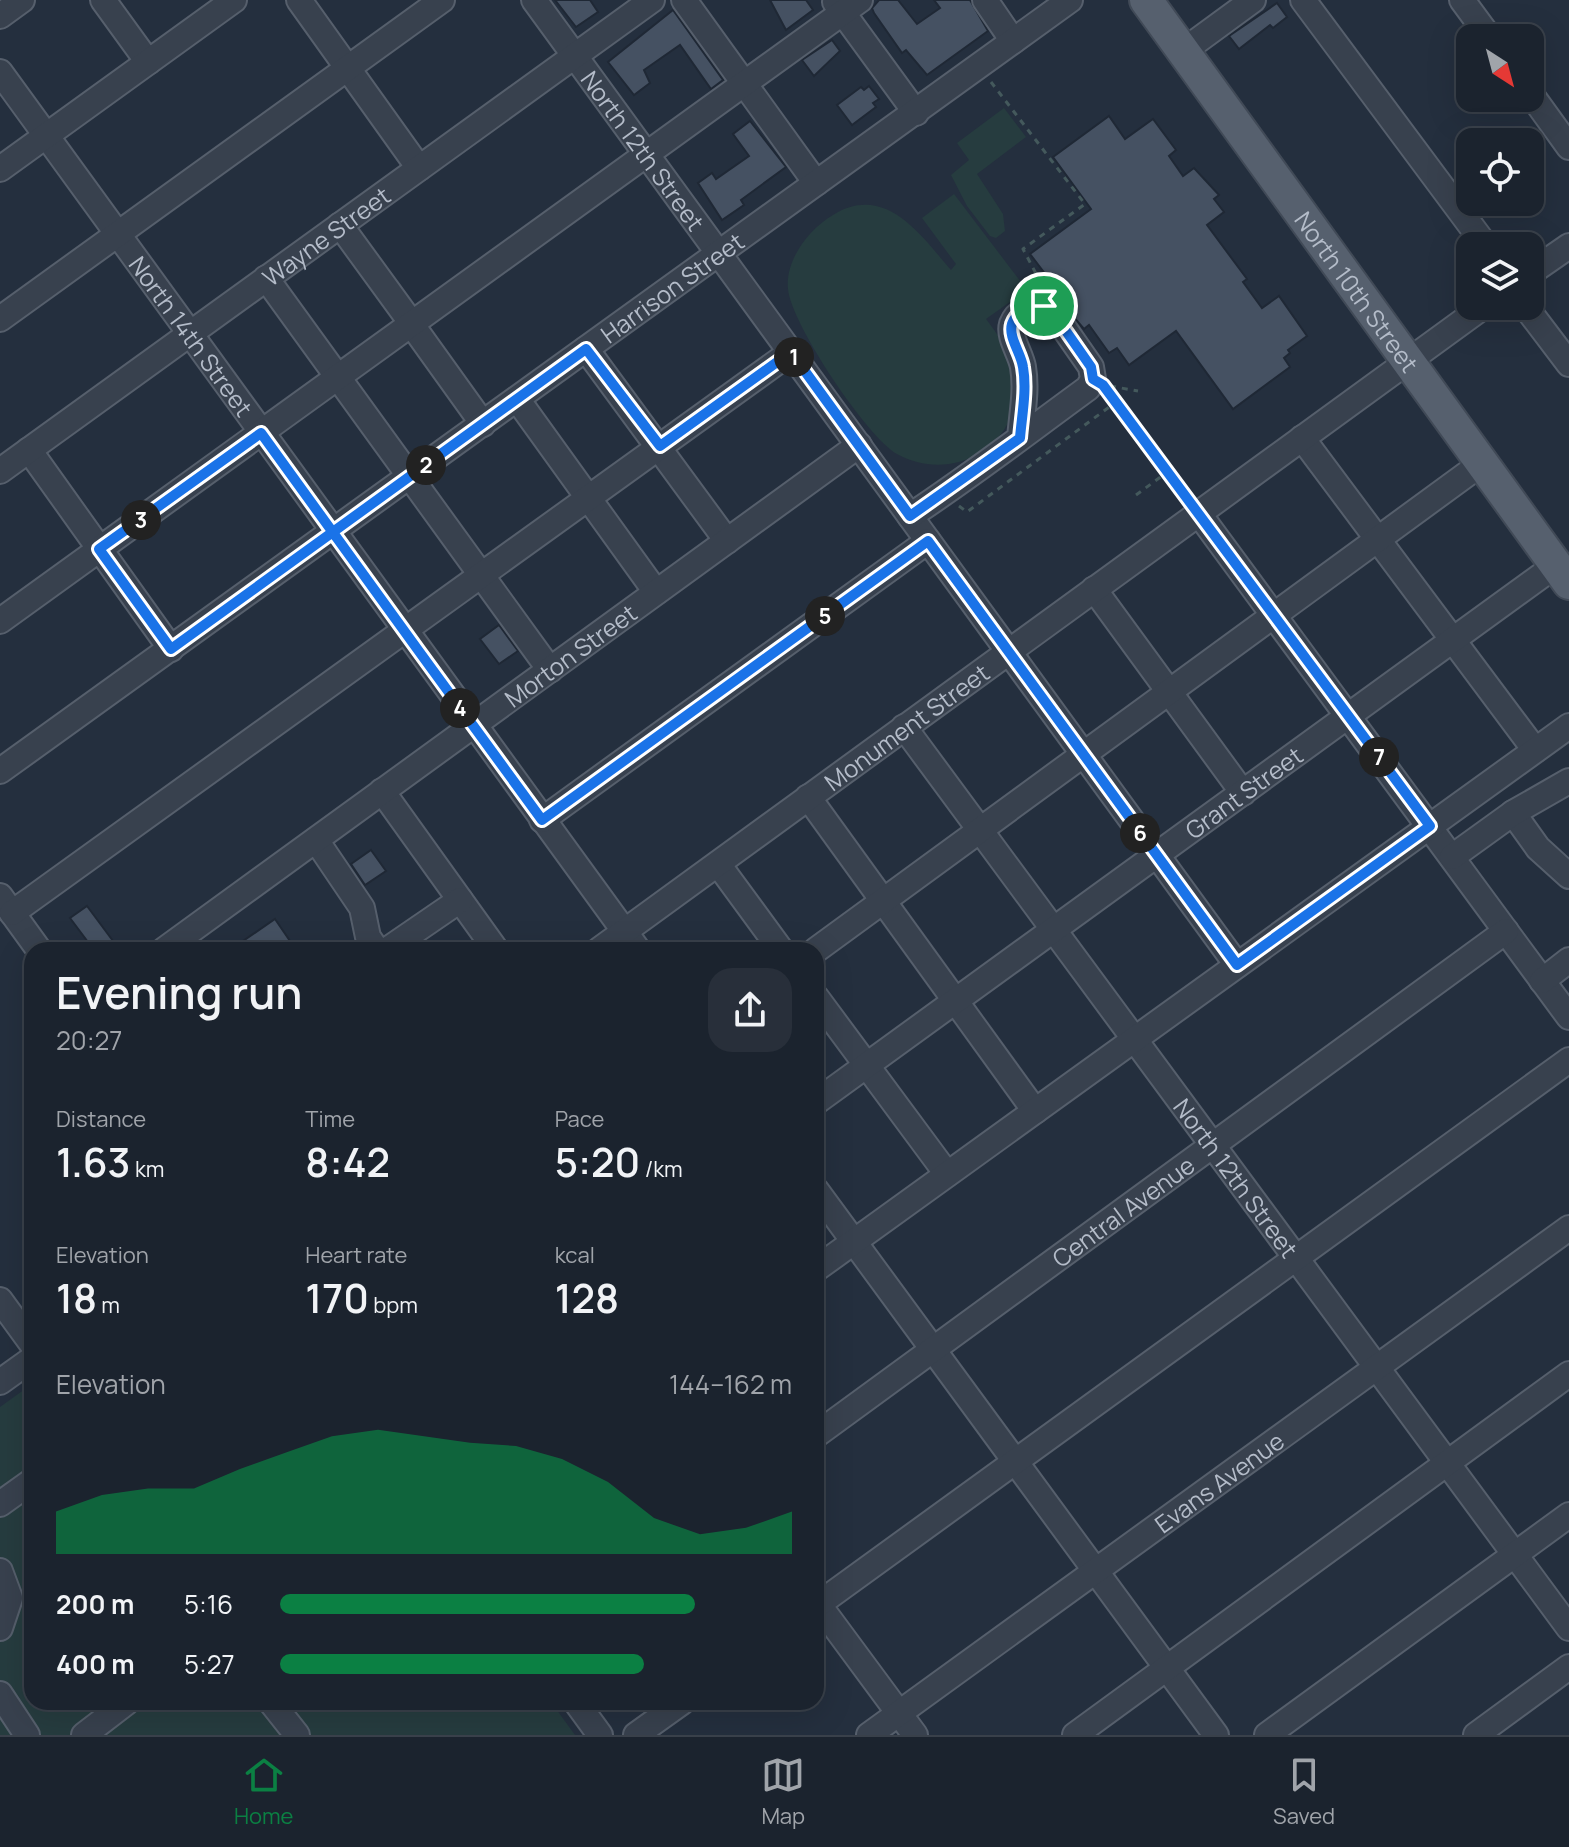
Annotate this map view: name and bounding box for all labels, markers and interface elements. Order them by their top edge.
north arrow [1456,24,1544,112]
map controls [1456,24,1544,320]
street label: North 12th Street [574,64,713,237]
button: locate [1456,128,1544,216]
street label: Wayne Street [255,178,396,293]
street label: North 10th Street [1288,204,1427,378]
street label: Harrison Street [594,224,750,350]
button: layers [1456,232,1544,320]
street label: North 14th Street [122,249,261,423]
pin [1010,272,1078,340]
icon: arrive [1022,284,1066,328]
pin: 1 [774,337,814,377]
text: 1 [789,342,799,372]
pin: 2 [406,445,446,485]
text: 2 [419,450,433,480]
pin: 3 [121,500,161,540]
text: 3 [135,505,147,535]
street label: Morton Street [497,596,643,714]
pin: 5 [805,596,845,636]
text: 5 [819,601,831,631]
street label: Monument Street [817,655,995,797]
pin: 4 [440,688,480,728]
text: 4 [453,693,467,723]
pin: 7 [1359,737,1399,777]
street label: Grant Street [1178,738,1309,846]
text: 7 [1373,742,1385,772]
pin: 6 [1120,813,1160,853]
text: 6 [1133,818,1147,848]
text: Evening run [56,962,302,1022]
button: share [708,968,792,1052]
text: 20:27 [56,1022,122,1058]
street label: North 12th Street [1167,1091,1306,1264]
text: Distance [56,1104,146,1134]
text: Time [305,1104,355,1134]
text: Pace [555,1104,604,1134]
text: 1.63 [56,1134,130,1189]
text: 8:42 [305,1134,390,1189]
text: 5:20 [555,1134,640,1189]
street label: Central Avenue [1045,1148,1201,1274]
text: km [130,1154,164,1184]
text: /km [640,1154,683,1184]
text: Elevation [56,1240,149,1270]
text: Heart rate [305,1240,407,1270]
text: kcal [555,1240,595,1270]
text: 18 [56,1270,97,1325]
text: 170 [305,1270,369,1325]
text: 128 [555,1270,619,1325]
text: m [97,1290,120,1320]
text: bpm [369,1290,418,1320]
text: Elevation [56,1366,166,1402]
text: 144–162 m [669,1366,792,1402]
street label: Evans Avenue [1147,1424,1290,1540]
text: 200 m [56,1586,134,1622]
text: 5:16 [184,1586,233,1622]
text: 400 m [56,1646,135,1682]
text: 5:27 [184,1646,235,1682]
tab: Home [234,1753,293,1831]
tab: Map [761,1753,805,1831]
tab: Saved [1273,1753,1335,1831]

